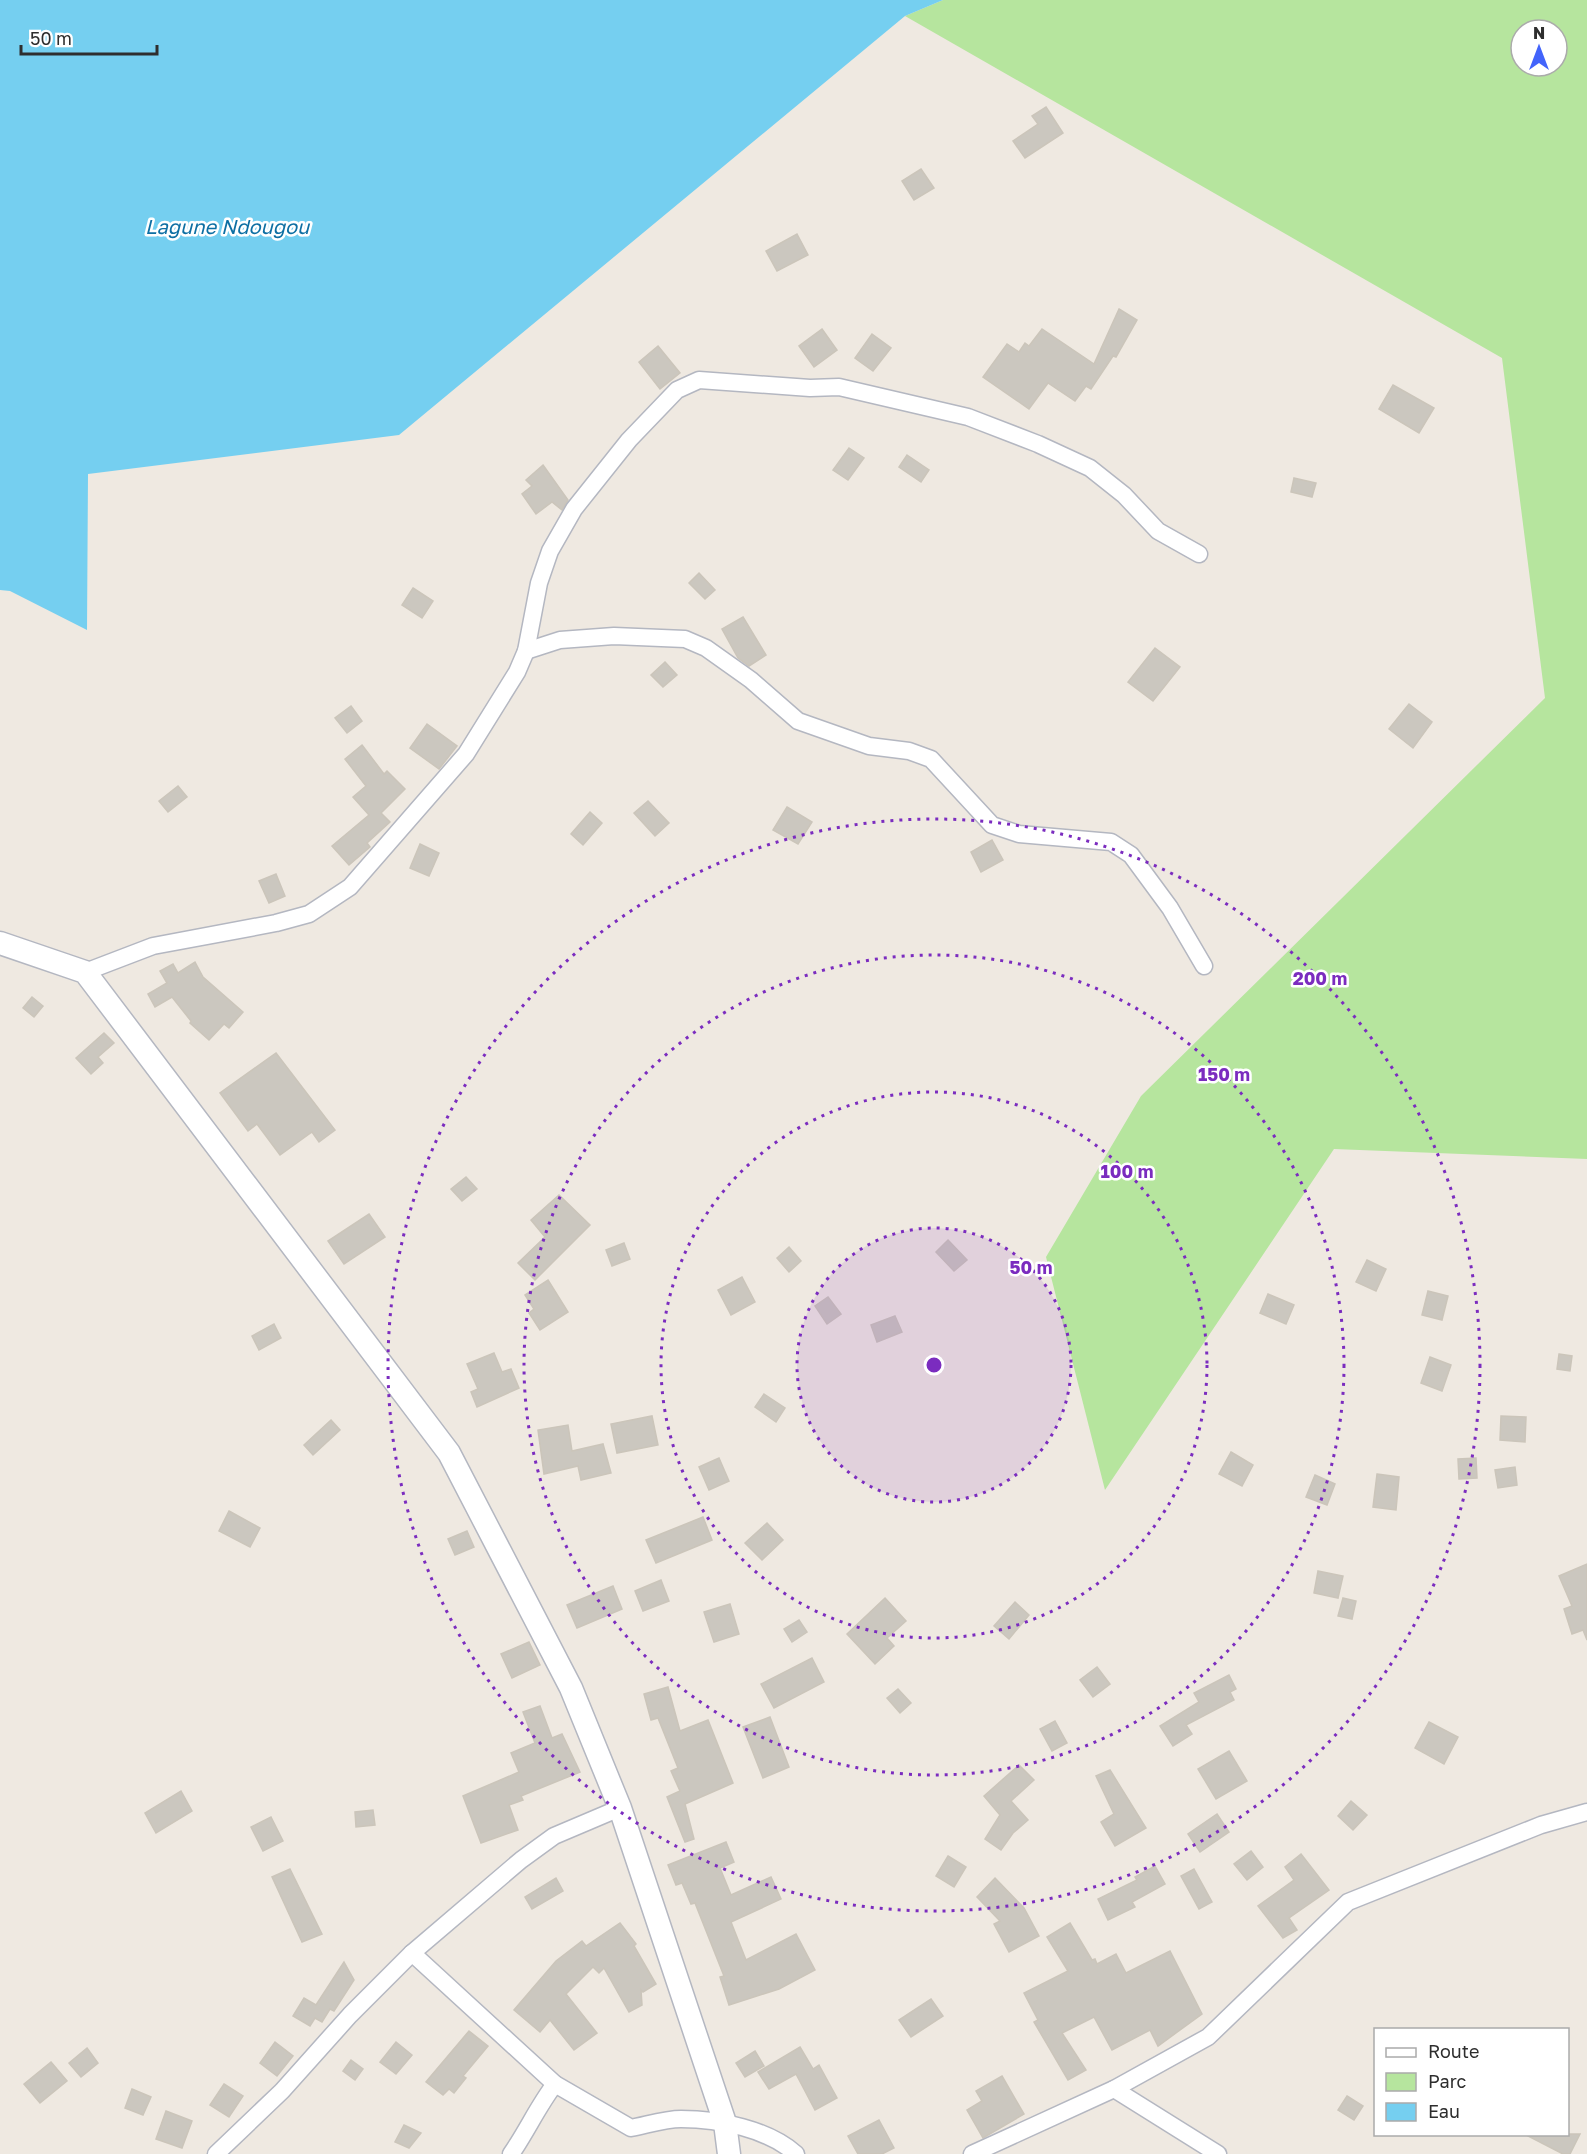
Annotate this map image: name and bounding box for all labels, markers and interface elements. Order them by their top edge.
scale bar [21,18,158,56]
north arrow [1509,18,1569,78]
text: N [1533,23,1545,43]
text: 50 m [30,27,72,49]
water label: Lagune Ndougou [145,214,311,239]
text: 200 m [1293,967,1347,989]
text: 150 m [1198,1063,1250,1085]
text: 100 m [1101,1160,1153,1182]
text: 50 m [1010,1256,1052,1278]
centre of rings [924,1355,944,1375]
legend [1374,2028,1569,2136]
text: Route [1428,2040,1479,2062]
text: Parc [1428,2070,1467,2092]
text: Eau [1428,2100,1460,2122]

